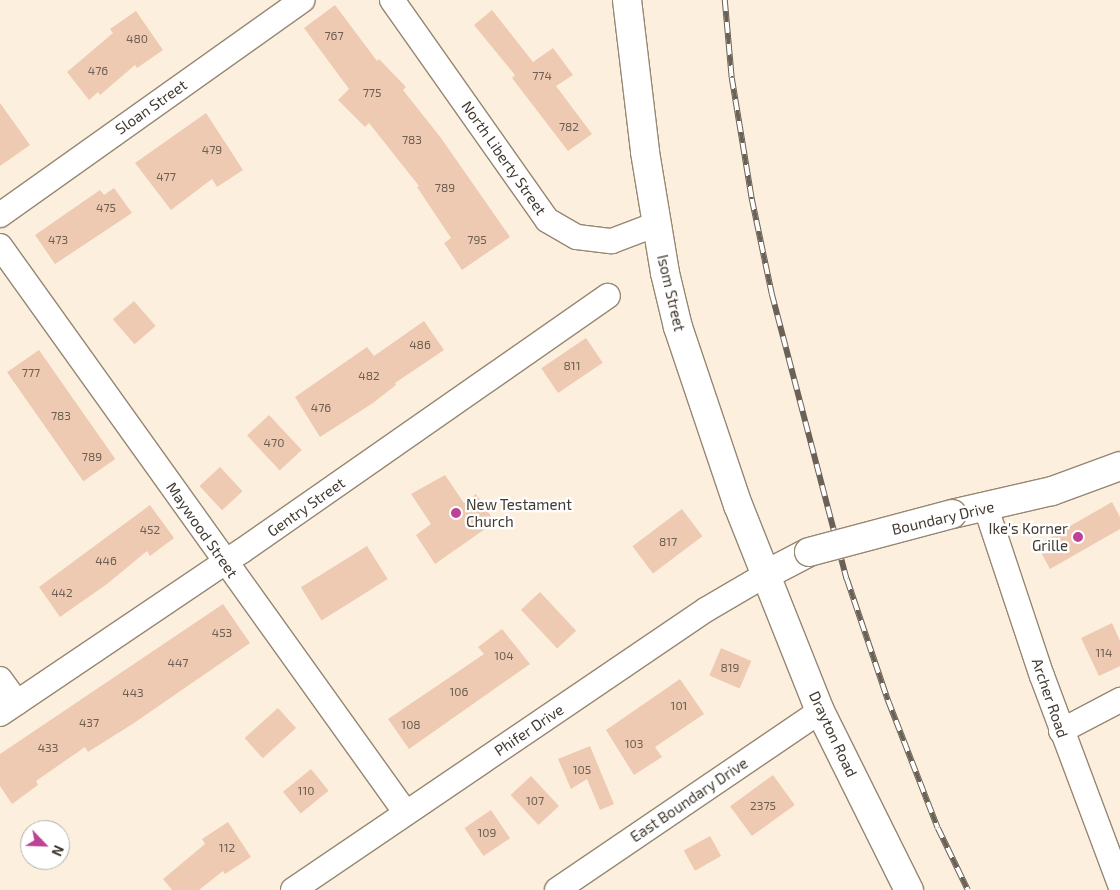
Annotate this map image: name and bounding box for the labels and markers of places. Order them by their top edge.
place label: New Testament Church [466,495,573,530]
marker: New Testament Church [450,507,462,519]
place label: Ike's Korner Grille [989,519,1068,554]
marker: Ike's Korner Grille [1072,531,1084,543]

